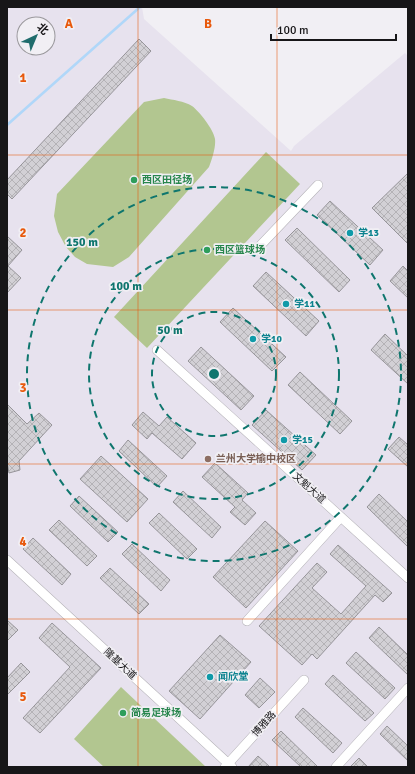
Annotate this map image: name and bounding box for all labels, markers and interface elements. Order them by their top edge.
north arrow [16,16,56,56]
text: A [65,16,74,32]
text: B [204,16,212,32]
scale bar [271,16,396,42]
text: 北 [34,21,51,38]
text: 100 m [277,23,309,38]
text: 1 [19,70,27,86]
place label: 西区田径场 [142,174,192,186]
marker: 西区田径场 [129,175,139,185]
text: 2 [19,225,27,241]
place label: 学13 [358,227,379,239]
marker: 学13 [345,228,355,238]
text: 150 m [66,235,98,250]
place label: 西区篮球场 [215,244,265,256]
marker: 西区篮球场 [202,245,212,255]
text: 100 m [110,279,142,294]
place label: 学11 [294,298,315,310]
marker: 学11 [281,299,291,309]
text: 50 m [157,323,183,338]
place label: 学10 [261,333,282,345]
marker: 学10 [248,334,258,344]
centre of rings [207,367,221,381]
text: 3 [19,380,27,396]
place label: 学15 [292,434,313,446]
marker: 学15 [279,435,289,445]
place label: 兰州大学榆中校区 [216,452,296,465]
marker: 兰州大学榆中校区 [203,454,213,464]
street label: 文魁大道 [290,470,328,506]
text: 4 [19,534,27,550]
street label: 隆基大道 [101,646,139,682]
place label: 闻欣堂 [218,671,248,683]
marker: 闻欣堂 [205,672,215,682]
text: 5 [19,689,27,705]
place label: 简易足球场 [131,707,181,719]
marker: 简易足球场 [118,708,128,718]
street label: 博雅路 [250,709,278,739]

